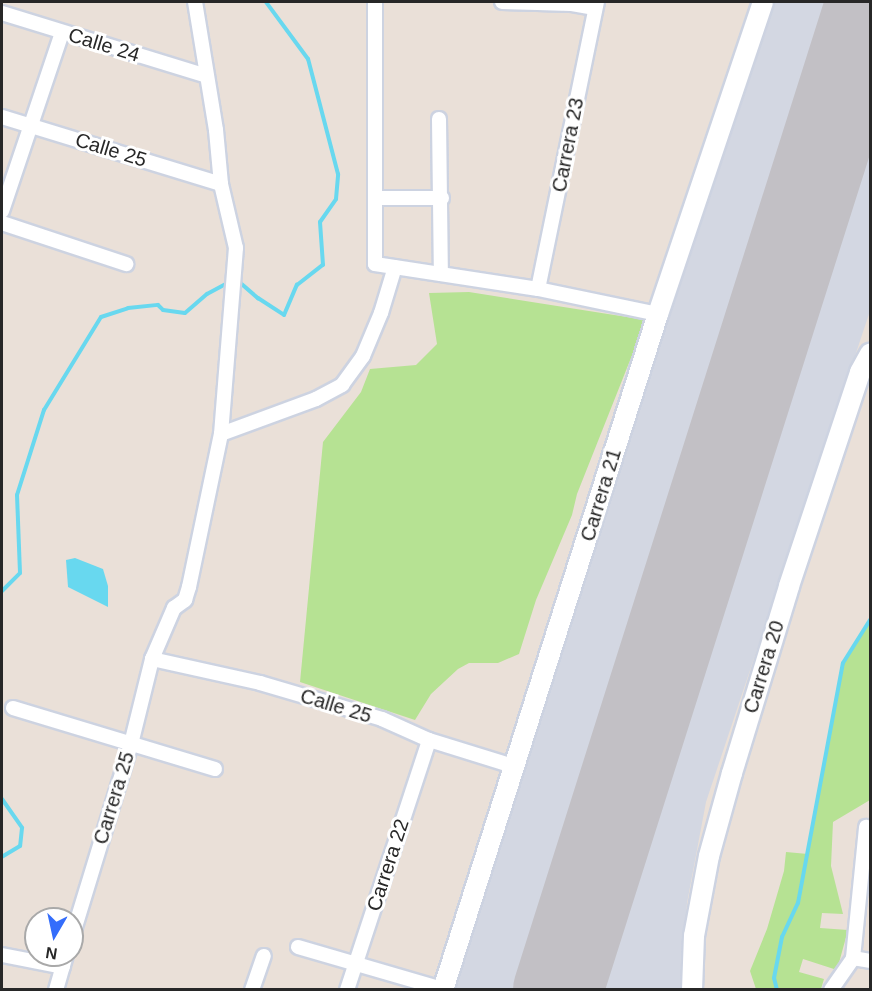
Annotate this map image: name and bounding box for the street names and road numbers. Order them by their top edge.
street label: Calle 24 [65,23,143,67]
street label: Carrera 23 [547,96,589,194]
street label: Calle 25 [72,128,150,172]
street label: Carrera 21 [576,446,626,544]
street label: Carrera 20 [739,618,789,716]
street label: Calle 25 [297,684,375,728]
street label: Carrera 25 [89,749,139,847]
street label: Carrera 22 [362,816,414,914]

